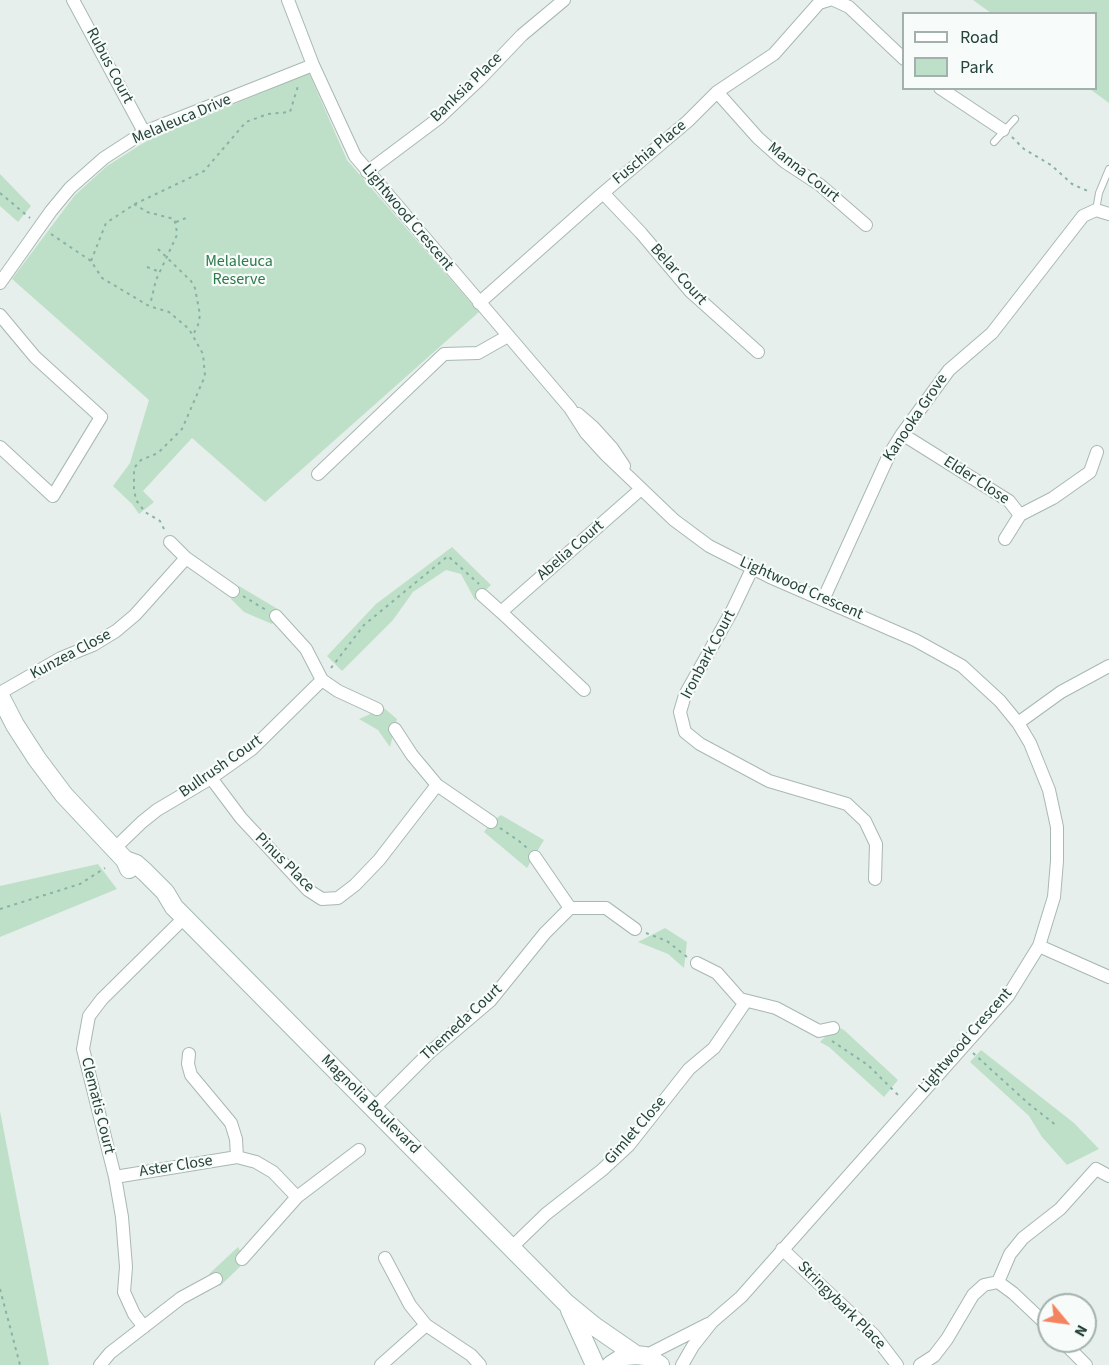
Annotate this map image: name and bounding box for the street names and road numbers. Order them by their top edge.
street label: Rubus Court [81,25,137,107]
street label: Banksia Place [427,49,507,127]
street label: Melaleuca Drive [130,91,234,149]
street label: Fuschia Place [609,117,691,189]
street label: Manna Court [763,139,843,207]
street label: Lightwood Crescent [357,161,457,275]
street label: Belar Court [646,240,710,310]
street label: Kanooka Grove [880,370,952,466]
street label: Elder Close [940,453,1012,509]
street label: Abelia Court [534,517,608,585]
street label: Lightwood Crescent [736,553,866,625]
street label: Ironbark Court [678,607,740,703]
street label: Kunzea Close [27,626,115,684]
street label: Bullrush Court [176,731,266,803]
street label: Pinus Place [250,829,318,897]
street label: Themeda Court [417,981,507,1065]
street label: Lightwood Crescent [915,985,1017,1097]
street label: Magnolia Boulevard [316,1051,424,1159]
street label: Clematis Court [76,1056,118,1156]
street label: Gimlet Close [601,1093,671,1169]
street label: Aster Close [138,1152,214,1182]
street label: Stringybark Place [793,1258,889,1354]

